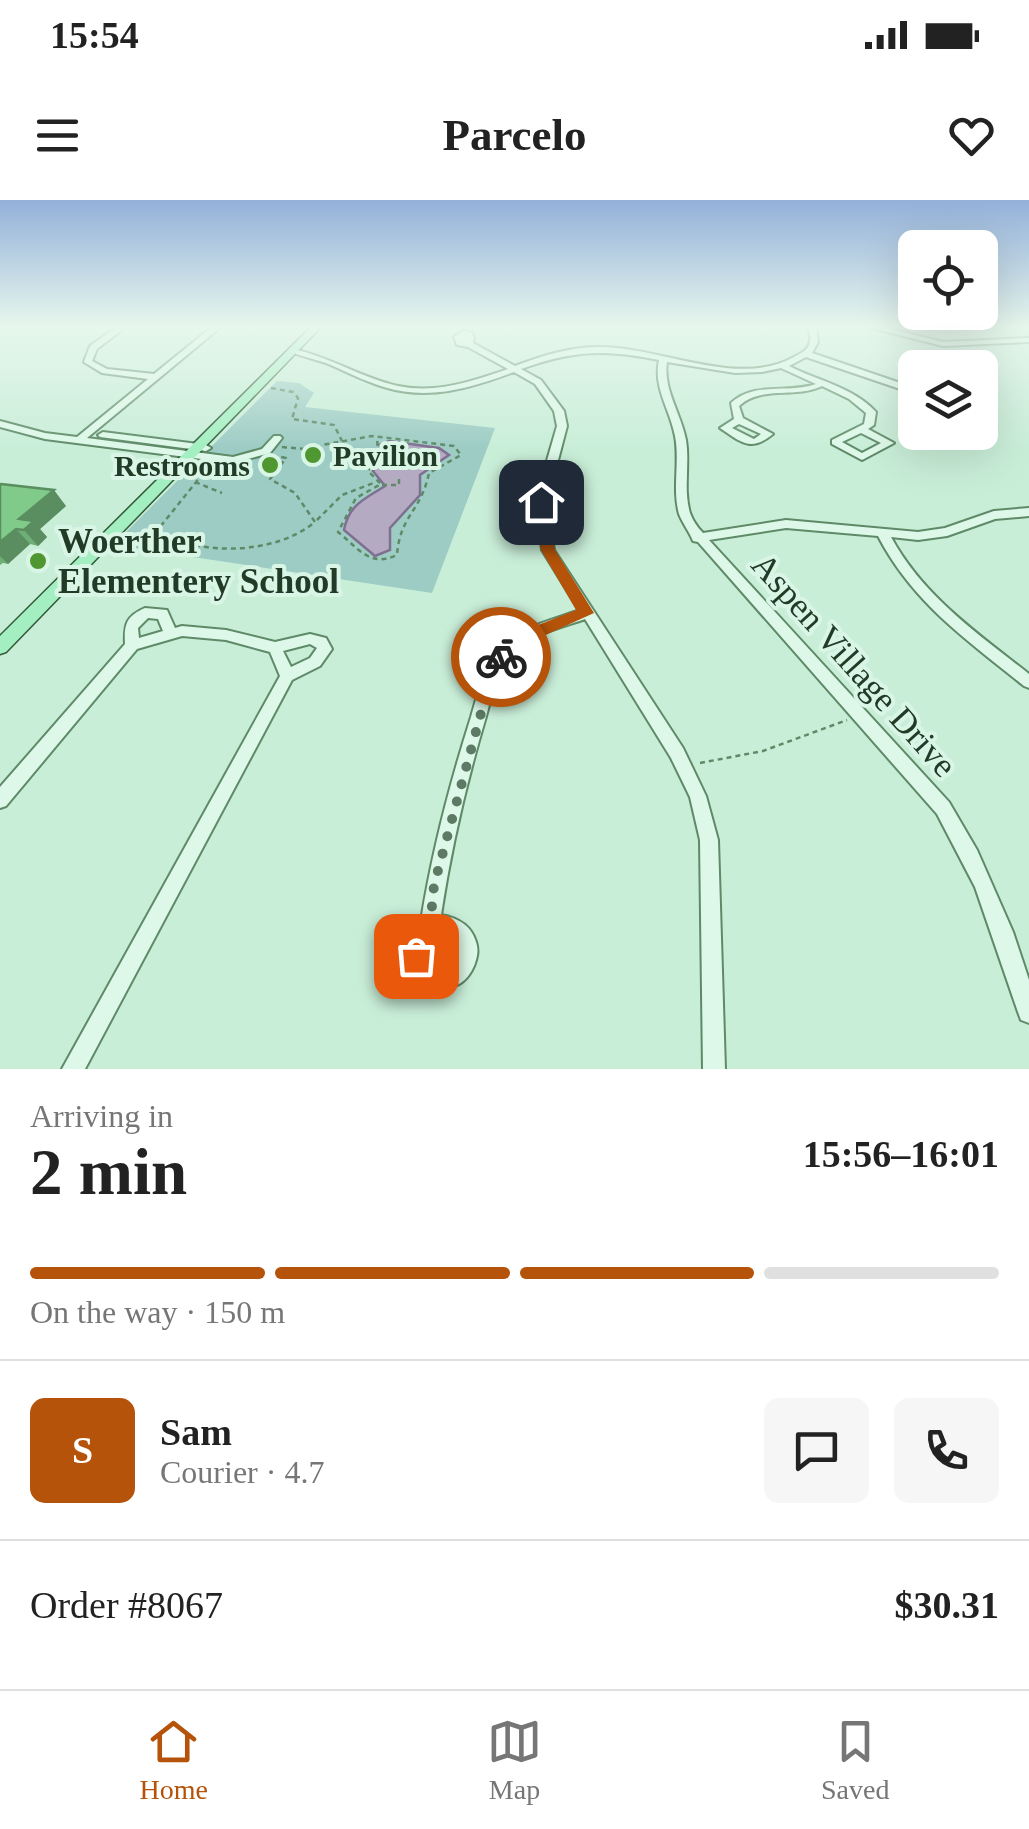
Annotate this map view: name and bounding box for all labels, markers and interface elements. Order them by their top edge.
text: 15:54 [50,14,139,56]
icon: menu [30,108,85,163]
icon: heart [944,108,999,163]
text: Parcelo [442,110,587,160]
map controls [898,230,998,450]
button: locate [898,230,998,330]
button: layers [898,350,998,450]
place label: Pavilion [333,439,438,472]
marker: Pavilion [302,444,324,466]
place label: Restrooms [114,449,250,482]
marker: Restrooms [259,454,281,476]
pin [499,460,584,545]
icon: home [514,475,569,530]
place label: Woerther Elementery School [58,522,339,601]
street label: Aspen Village Drive [744,545,964,785]
marker: Woerther Elementery School [27,550,49,572]
courier [451,607,551,707]
icon: bike [474,630,529,685]
pin [374,914,459,999]
icon: bag [389,929,444,984]
text: Arriving in [30,1098,173,1134]
text: 15:56–16:01 [803,1133,999,1175]
text: 2 min [30,1136,187,1208]
text: On the way · 150 m [30,1294,285,1330]
button: chat [764,1398,869,1503]
button: phone [894,1398,999,1503]
text: Sam [160,1411,232,1453]
text: S [72,1429,93,1471]
text: Courier · 4.7 [160,1454,324,1490]
text: Order #8067 [30,1584,223,1626]
text: $30.31 [895,1584,999,1626]
tab: Home [140,1714,208,1806]
tab: Map [487,1714,542,1806]
tab: Saved [821,1714,889,1806]

